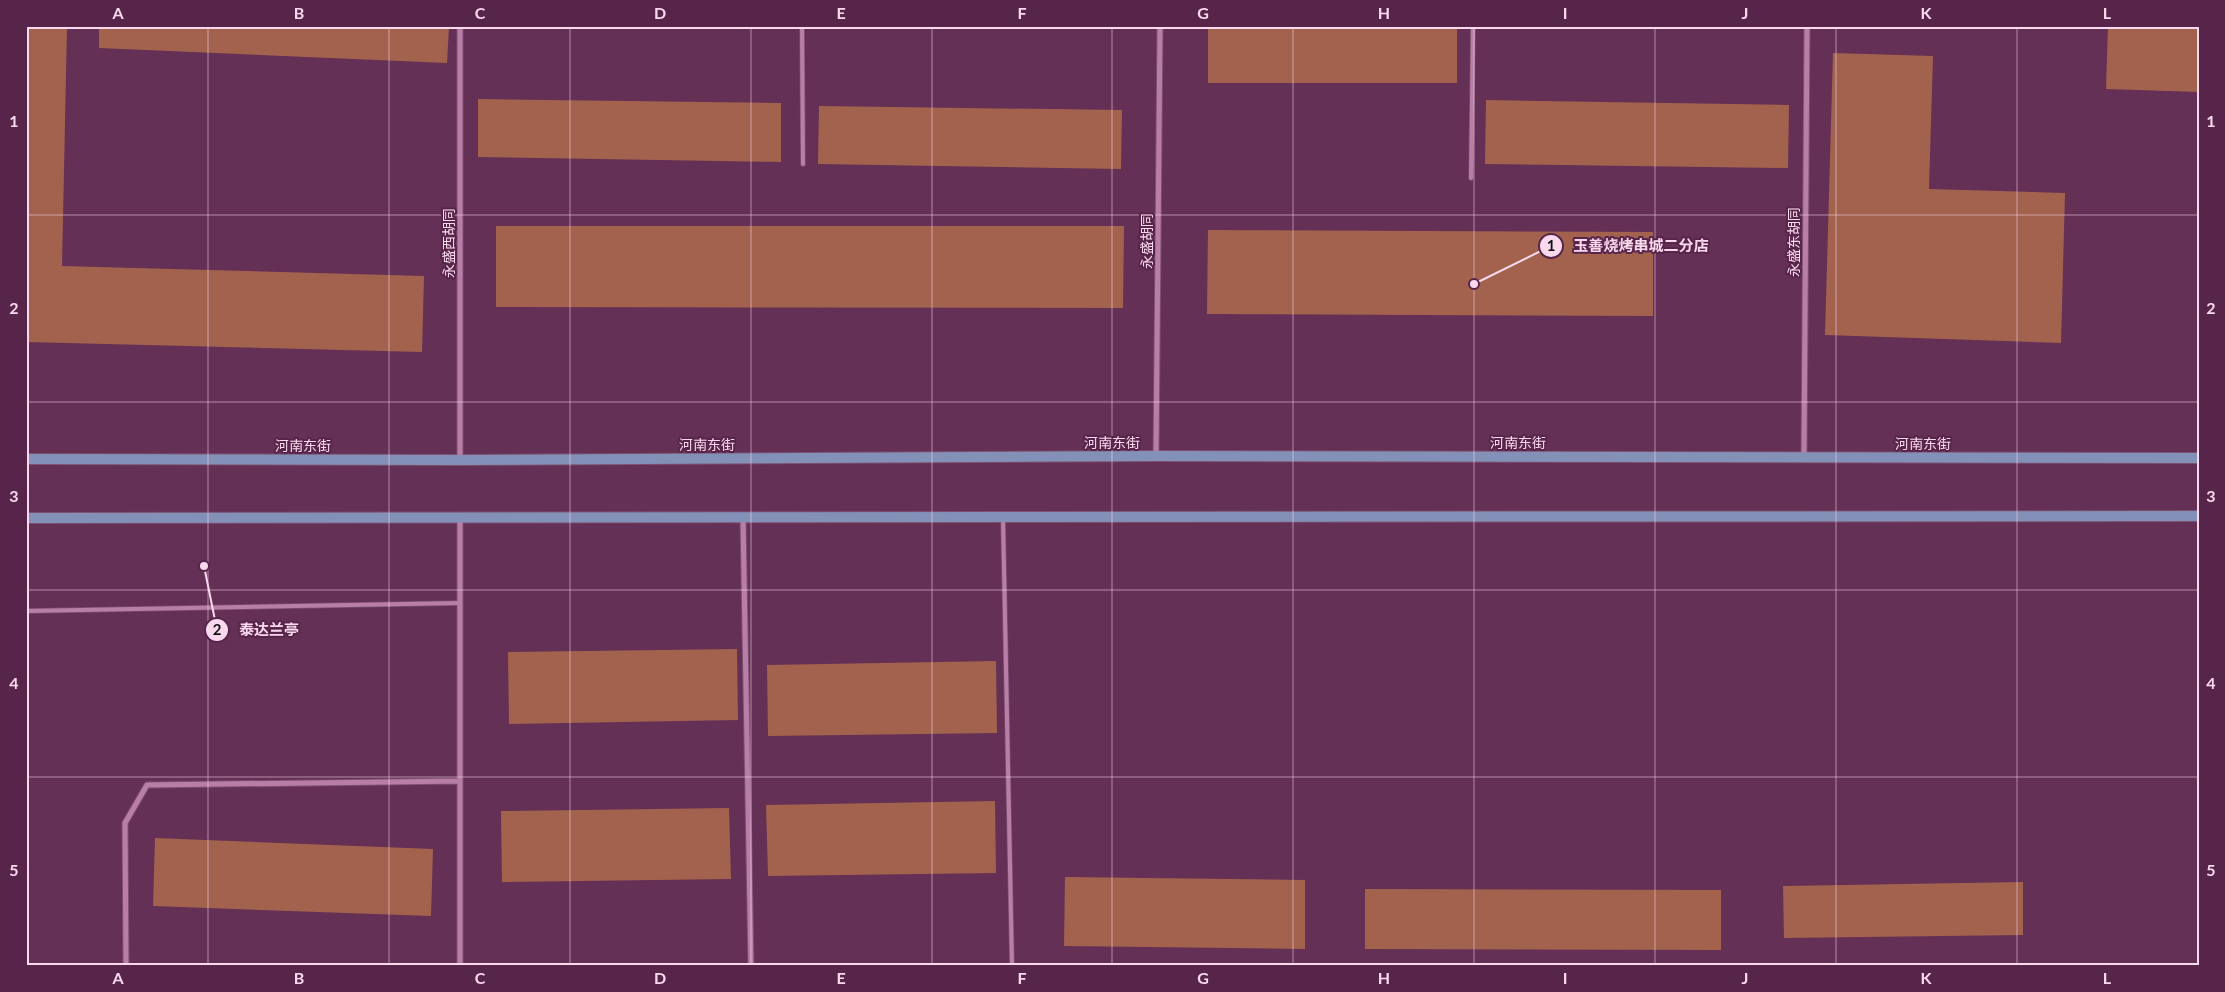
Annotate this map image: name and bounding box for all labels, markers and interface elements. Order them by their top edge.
text: A [111,3,124,22]
text: B [294,3,304,22]
text: C [475,3,486,22]
text: D [654,3,666,22]
text: E [836,3,846,22]
text: F [1017,3,1027,22]
text: G [1197,3,1209,22]
text: H [1378,3,1390,22]
text: I [1563,3,1567,22]
text: J [1742,3,1748,22]
text: K [1921,3,1933,22]
text: L [2103,3,2112,22]
text: 1 [9,111,19,130]
text: 1 [2206,111,2216,130]
street label: 永盛东胡同 [1785,207,1802,277]
street label: 永盛西胡同 [440,208,457,278]
street label: 永盛胡同 [1138,213,1155,269]
callout: 玉善烧烤串城二分店 [1538,231,1718,261]
text: 1 [1547,236,1555,254]
text: 玉善烧烤串城二分店 [1573,236,1709,254]
text: 2 [9,298,19,317]
text: 2 [2206,298,2216,317]
street label: 河南东街 [1084,434,1140,451]
street label: 河南东街 [1490,434,1546,451]
street label: 河南东街 [1895,435,1951,452]
street label: 河南东街 [679,436,735,453]
street label: 河南东街 [275,437,331,454]
text: 3 [9,486,19,505]
text: 3 [2206,486,2216,505]
callout: 泰达兰亭 [204,615,309,645]
text: 2 [213,620,222,638]
text: 泰达兰亭 [239,620,299,638]
text: 4 [9,673,19,692]
text: 4 [2206,673,2216,692]
text: 5 [9,860,19,879]
text: 5 [2206,860,2216,879]
text: A [111,968,124,987]
text: B [294,968,304,987]
text: C [475,968,486,987]
text: D [654,968,666,987]
text: E [836,968,846,987]
text: F [1017,968,1027,987]
text: G [1197,968,1209,987]
text: H [1378,968,1390,987]
text: I [1563,968,1567,987]
text: J [1742,968,1748,987]
text: K [1921,968,1933,987]
text: L [2103,968,2112,987]

